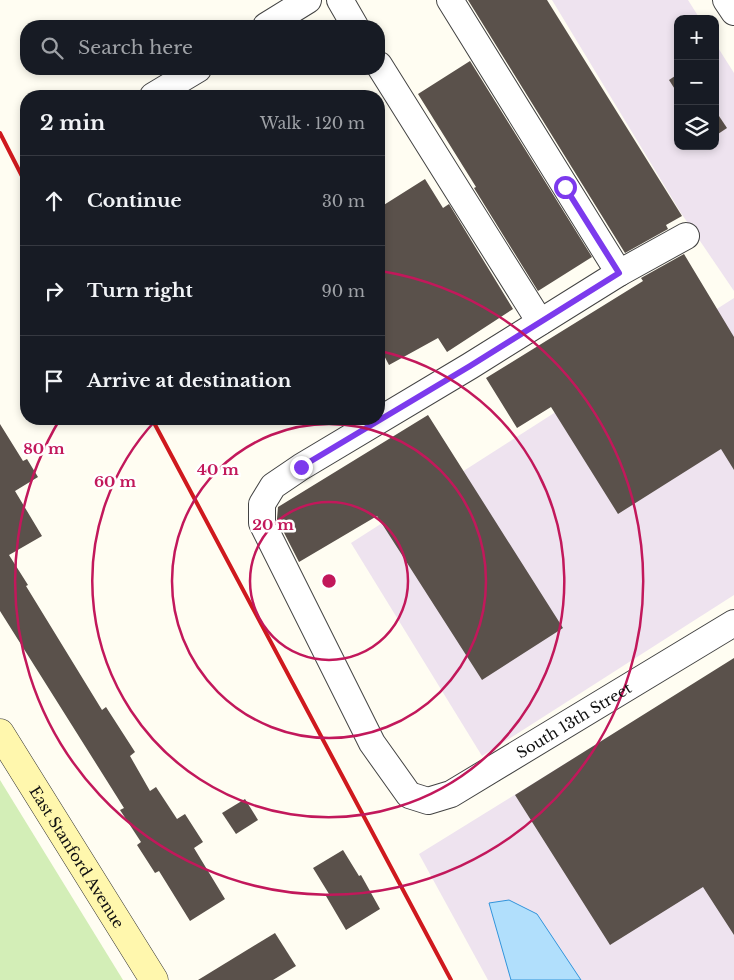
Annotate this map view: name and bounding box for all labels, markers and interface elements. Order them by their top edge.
map controls [674,15,719,150]
button: + [674,15,719,60]
search box [20,20,385,75]
icon: search [38,34,66,62]
text: Search here [78,36,193,59]
button: − [674,60,719,105]
button: layers [674,105,719,150]
text: 2 min [40,110,105,136]
text: Walk · 120 m [260,113,365,133]
route start [554,176,577,199]
icon: ahead [40,187,68,215]
text: Continue [87,189,182,212]
text: 30 m [322,191,365,211]
icon: right [40,277,68,305]
text: Turn right [87,279,193,302]
text: 90 m [322,281,365,301]
icon: arrive [40,367,68,395]
text: Arrive at destination [87,369,291,392]
text: 80 m [23,439,65,458]
route end [290,456,313,479]
text: 40 m [197,460,239,479]
text: 60 m [94,472,136,491]
text: 20 m [252,515,294,534]
centre of rings [320,572,338,590]
street label: South 13th Street [513,678,635,762]
street label: East Stanford Avenue [26,782,129,931]

